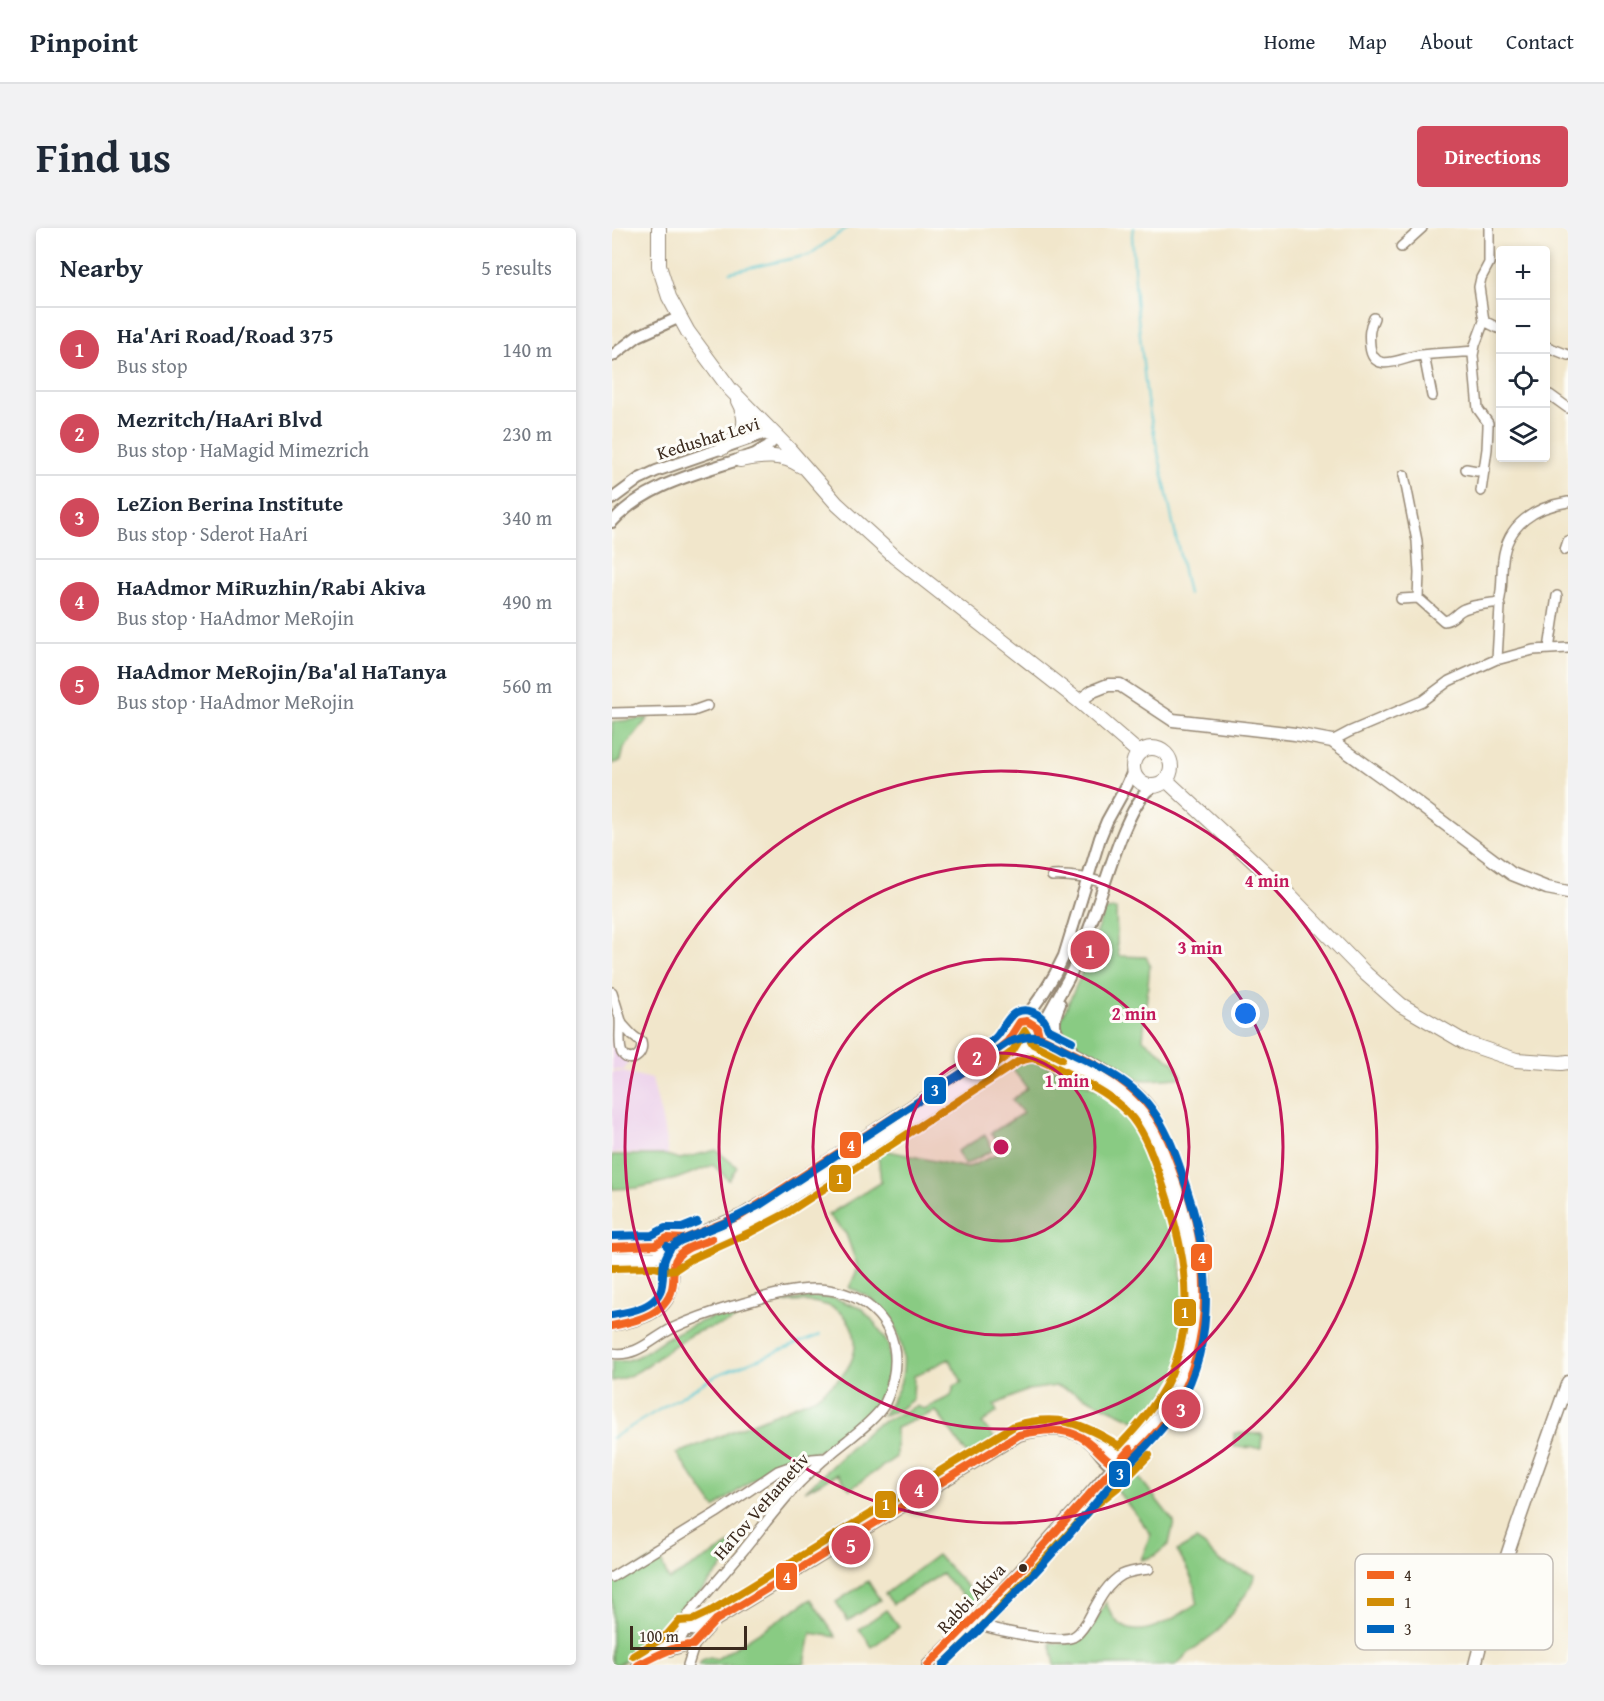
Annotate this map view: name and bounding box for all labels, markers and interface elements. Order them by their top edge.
text: Pinpoint [30,21,138,62]
text: Home [1264,26,1315,57]
text: Map [1348,26,1387,57]
text: About [1420,26,1473,57]
text: Contact [1506,26,1574,57]
text: Find us [36,126,171,187]
button: Directions [1417,126,1568,187]
map controls [1496,246,1550,462]
button: + [1496,246,1550,300]
text: Nearby [60,248,143,287]
text: 5 results [481,253,552,282]
button: − [1496,300,1550,354]
text: Ha'Ari Road/Road 375 [117,319,334,351]
text: 1 [74,335,85,364]
text: 140 m [502,335,552,364]
text: Bus stop [117,351,188,380]
button: locate [1496,354,1550,408]
text: Mezritch/HaAri Blvd [117,403,323,435]
button: layers [1496,408,1550,462]
street label: Kedushat Levi [653,410,763,466]
text: 2 [74,419,85,448]
text: 230 m [502,419,552,448]
text: Bus stop · HaMagid Mimezrich [117,435,369,464]
text: LeZion Berina Institute [117,487,343,519]
text: 3 [74,503,85,532]
text: 340 m [502,503,552,532]
text: Bus stop · Sderot HaAri [117,519,308,548]
text: HaAdmor MiRuzhin/Rabi Akiva [117,571,426,603]
text: 4 [74,587,85,616]
text: 490 m [502,587,552,616]
text: Bus stop · HaAdmor MeRojin [117,603,354,632]
text: HaAdmor MeRojin/Ba'al HaTanya [117,655,447,687]
text: 5 [74,671,85,700]
text: 560 m [502,671,552,700]
text: Bus stop · HaAdmor MeRojin [117,687,354,716]
text: 4 min [1245,867,1290,894]
pin: 1 [1070,928,1110,972]
text: 3 min [1178,934,1223,961]
your location [1231,999,1260,1028]
text: 2 min [1112,1000,1157,1027]
pin: 2 [958,1034,997,1080]
text: 1 min [1045,1067,1090,1094]
line badge: 3 [923,1076,947,1105]
text: 3 [931,1078,939,1102]
line badge: 4 [839,1131,862,1159]
text: 4 [847,1133,855,1157]
centre of rings [991,1137,1011,1157]
line badge: 1 [828,1164,852,1193]
text: 1 [836,1166,844,1190]
line badge: 4 [1190,1243,1213,1272]
text: 4 [1198,1245,1206,1269]
line badge: 1 [1173,1298,1197,1327]
text: 1 [1181,1300,1189,1324]
pin: 3 [1162,1386,1200,1432]
street label: HaTov VeHametiv [707,1446,815,1566]
line badge: 3 [1108,1460,1131,1488]
text: 3 [1116,1462,1124,1486]
pin: 4 [900,1466,938,1512]
line badge: 1 [874,1490,897,1519]
text: 1 [882,1492,890,1516]
pin: 5 [832,1522,870,1568]
legend [1355,1554,1553,1650]
street label: Rabbi Akiva [930,1556,1012,1639]
line badge: 4 [775,1562,798,1591]
unlabelled marker [1017,1562,1029,1574]
text: 4 [1404,1563,1412,1587]
text: 4 [783,1565,791,1589]
text: 1 [1404,1590,1412,1614]
text: 3 [1404,1617,1412,1641]
scale bar [630,1623,747,1650]
text: 100 m [639,1624,679,1648]

